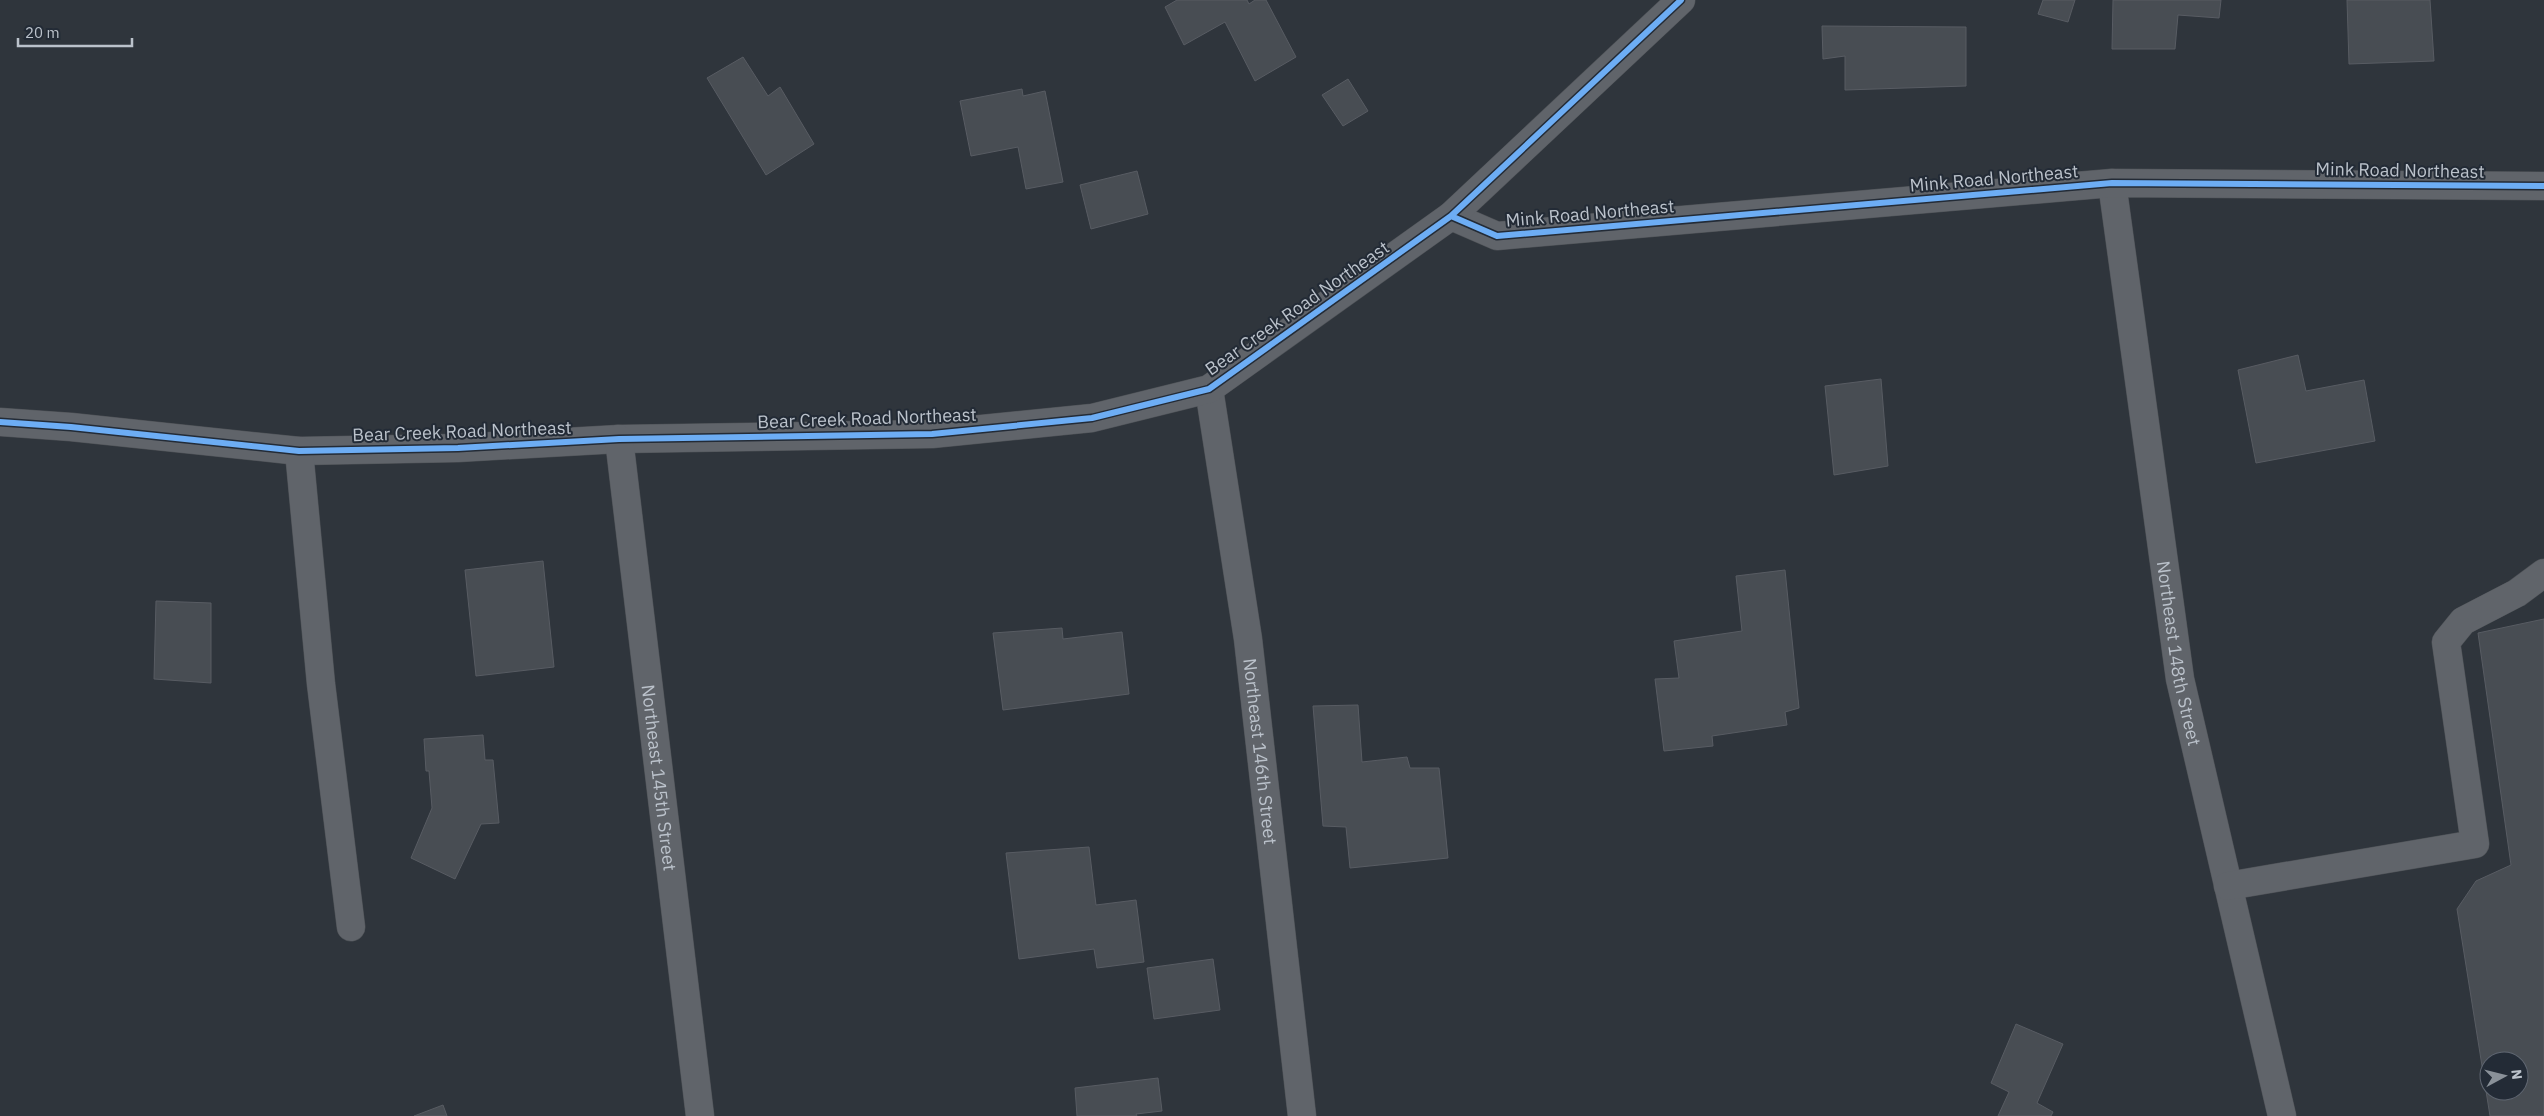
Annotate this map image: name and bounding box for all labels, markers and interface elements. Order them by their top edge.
scale bar [18,15,131,47]
text: 20 m [25,23,60,42]
street label: Mink Road Northeast [2315,157,2485,183]
street label: Mink Road Northeast [1909,159,2079,197]
street label: Mink Road Northeast [1505,194,1675,232]
street label: Bear Creek Road Northeast [1201,236,1393,380]
street label: Bear Creek Road Northeast [757,403,977,433]
street label: Bear Creek Road Northeast [352,416,572,446]
street label: Northeast 148th Street [2152,559,2207,748]
street label: Northeast 146th Street [1239,657,1283,846]
street label: Northeast 145th Street [637,683,682,872]
north arrow [2479,1051,2529,1101]
text: N [2507,1068,2526,1081]

